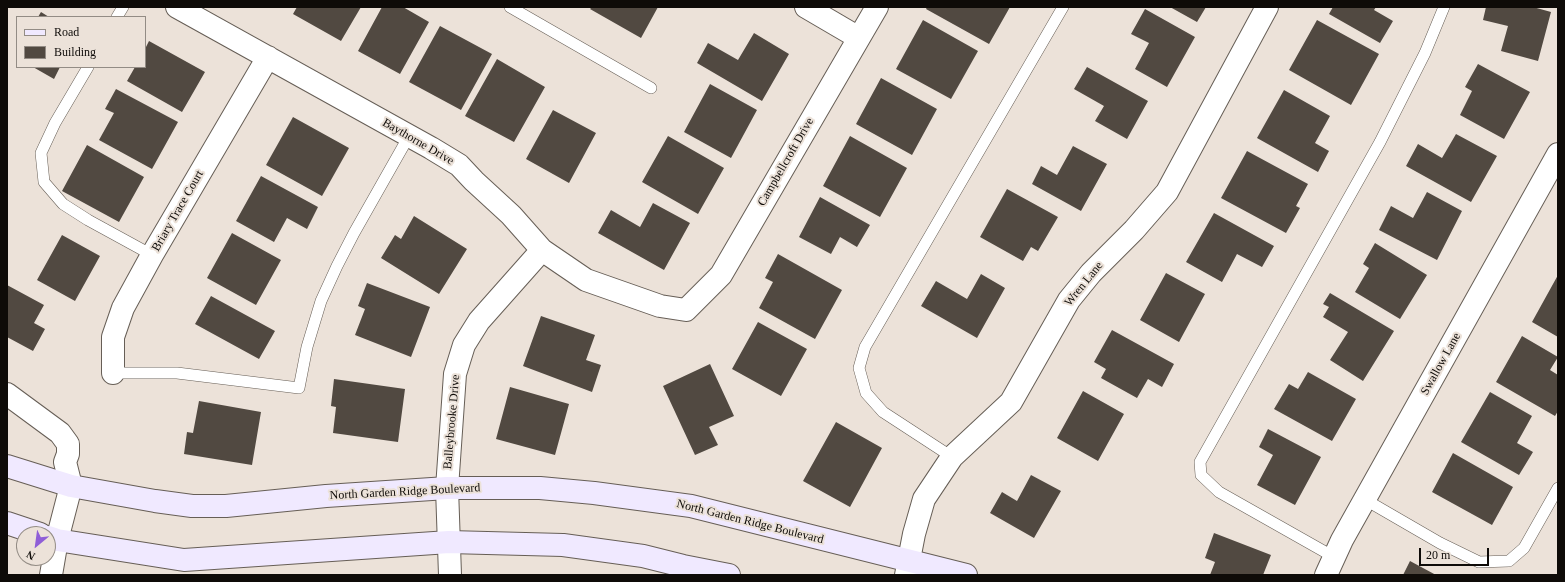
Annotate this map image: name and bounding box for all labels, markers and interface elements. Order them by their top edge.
legend [16,16,146,68]
text: Road [54,25,79,39]
text: Building [54,45,96,59]
street label: Campbellcroft Drive [755,115,817,209]
street label: Baythorne Drive [380,116,456,168]
street label: Briary Trace Court [149,168,207,254]
street label: Wren Lane [1062,259,1106,309]
street label: Swallow Lane [1418,330,1464,398]
street label: Balleybrooke Drive [441,374,463,470]
street label: North Garden Ridge Boulevard [329,481,481,503]
street label: North Garden Ridge Boulevard [675,497,825,547]
north arrow [16,526,56,566]
scale bar [1421,540,1491,566]
text: N [24,548,37,563]
text: 20 m [1426,548,1450,562]

